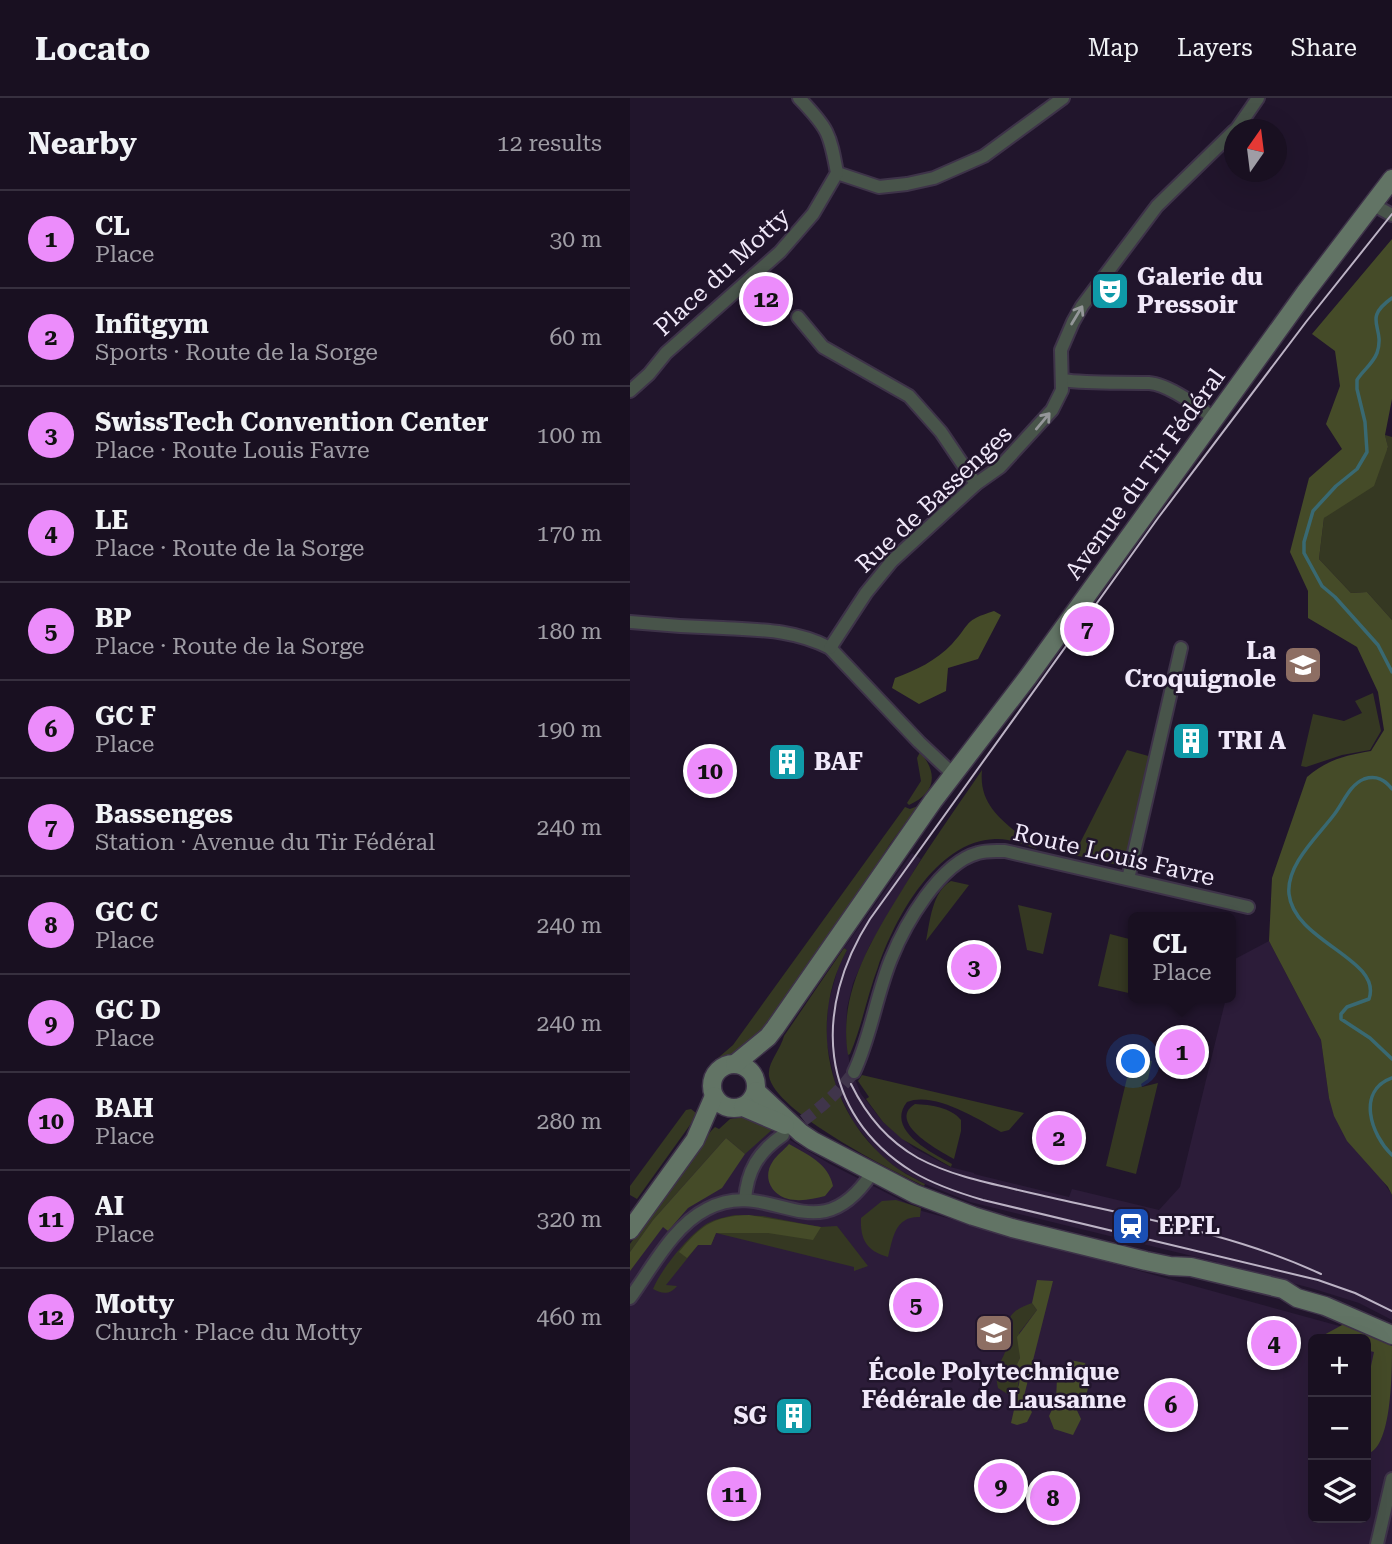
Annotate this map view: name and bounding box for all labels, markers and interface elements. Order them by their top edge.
text: Locato [35,29,150,68]
text: Map [1088,34,1139,62]
text: Layers [1177,34,1253,62]
text: Share [1291,34,1357,62]
north arrow [1224,119,1287,182]
text: Nearby [28,126,137,161]
text: 12 results [497,130,602,157]
street label: Place du Motty [649,202,796,342]
text: CL [95,211,130,241]
text: 1 [45,226,57,253]
text: 30 m [549,226,602,253]
text: Place [95,241,154,268]
place label: Galerie du Pressoir [1137,263,1263,319]
theatre icon: Galerie du Pressoir [1089,270,1131,312]
pin: 12 [743,273,789,325]
one-way arrow [1070,306,1084,326]
text: Infitgym [95,309,209,339]
text: 2 [45,324,57,351]
text: 60 m [549,324,602,351]
text: Sports · Route de la Sorge [95,339,378,366]
street label: Avenue du Tir Fédéral [1059,363,1231,585]
text: SwissTech Convention Center [95,407,489,437]
one-way arrow [1035,413,1051,431]
street label: Rue de Bassenges [850,420,1018,578]
text: 3 [45,422,57,449]
text: 100 m [537,422,602,449]
text: Place · Route Louis Favre [95,437,370,464]
text: LE [95,505,128,535]
text: 4 [45,520,57,547]
text: 170 m [537,520,602,547]
text: Place · Route de la Sorge [95,535,364,562]
text: BP [95,603,132,633]
pin: 7 [1064,603,1110,655]
text: 5 [45,618,57,645]
text: 180 m [537,618,602,645]
text: Place · Route de la Sorge [95,633,364,660]
place label: La Croquignole [1124,637,1276,693]
school or university icon: La Croquignole [1282,644,1324,686]
text: GC F [95,701,156,731]
text: 6 [45,716,57,743]
text: 190 m [537,716,602,743]
building icon: TRI A [1170,720,1212,762]
place label: TRI A [1218,727,1287,755]
text: Place [95,731,154,758]
building icon: BAF [766,741,808,783]
pin: 10 [687,745,733,797]
place label: BAF [814,748,863,776]
text: Bassenges [95,799,233,829]
text: 7 [45,814,57,841]
text: 240 m [537,814,602,841]
street label: Route Louis Favre [1010,818,1218,892]
text: Station · Avenue du Tir Fédéral [95,829,435,856]
text: GC C [95,897,158,927]
text: 8 [45,912,57,939]
text: 240 m [537,912,602,939]
popup [1128,912,1236,1003]
text: Place [95,927,154,954]
text: CL [1152,929,1187,959]
pin: 3 [951,941,997,993]
text: Place [1152,959,1212,986]
text: GC D [95,995,161,1025]
text: 9 [45,1010,57,1037]
text: 240 m [537,1010,602,1037]
text: Place [95,1025,154,1052]
pin: 1 [1159,1026,1205,1078]
your location [1116,1044,1150,1078]
text: BAH [95,1093,154,1123]
text: 10 [38,1108,64,1135]
text: 280 m [537,1108,602,1135]
pin: 2 [1036,1112,1082,1164]
text: Place [95,1123,154,1150]
text: AI [95,1191,124,1221]
station icon: EPFL [1110,1205,1152,1247]
text: 11 [38,1206,64,1233]
text: 320 m [537,1206,602,1233]
place label: EPFL [1158,1212,1220,1240]
text: Place [95,1221,154,1248]
pin: 5 [893,1279,939,1331]
text: Motty [95,1289,174,1319]
text: 12 [38,1304,64,1331]
text: 460 m [537,1304,602,1331]
school or university icon: École Polytechnique Fédérale de Lausanne [973,1312,1015,1354]
pin: 4 [1251,1317,1297,1369]
text: Church · Place du Motty [95,1319,362,1346]
map controls [1308,1334,1371,1523]
button: + [1308,1334,1371,1397]
place label: École Polytechnique Fédérale de Lausanne [862,1356,1126,1414]
pin: 6 [1148,1379,1194,1431]
building icon: SG [773,1395,815,1437]
button: − [1308,1397,1371,1460]
place label: SG [733,1402,767,1430]
pin: 9 [978,1460,1024,1512]
button: layers [1308,1460,1371,1523]
pin: 11 [711,1468,757,1520]
pin: 8 [1030,1472,1076,1524]

